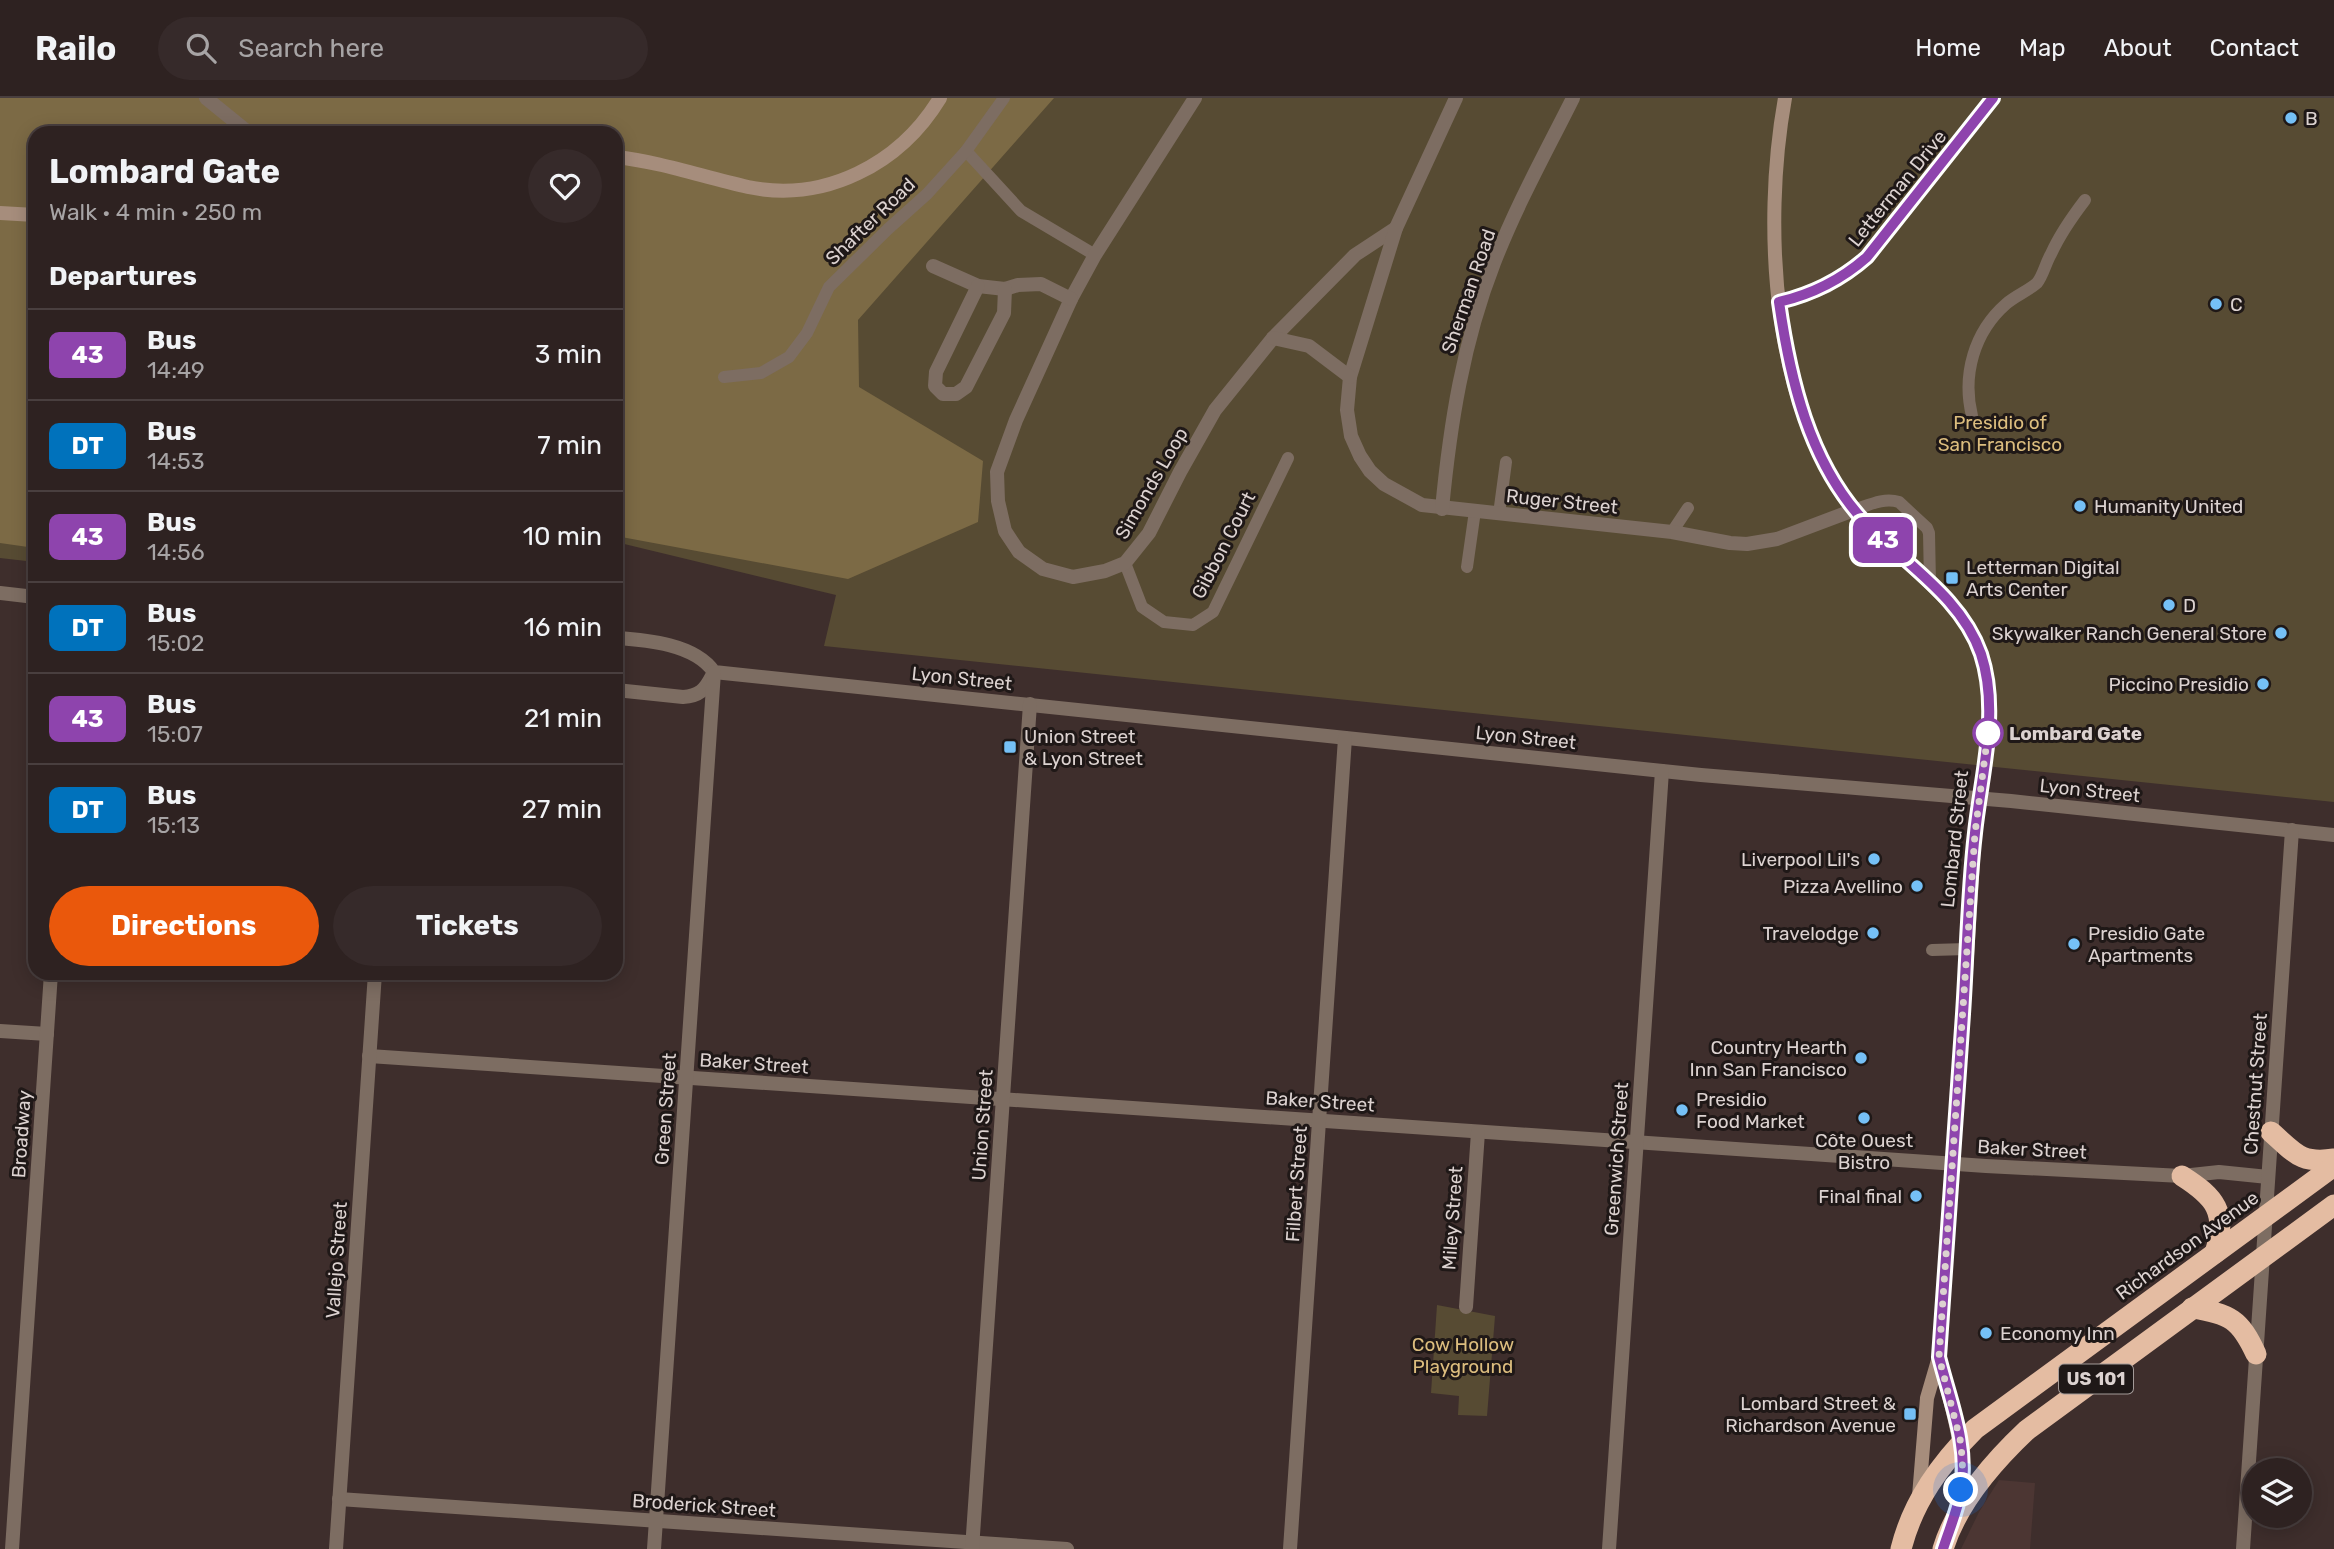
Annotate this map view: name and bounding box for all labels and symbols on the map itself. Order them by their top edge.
place label: B [2305,107,2318,130]
marker: B [2283,110,2299,126]
street label: Letterman Drive [1843,125,1951,251]
street label: Shafter Road [821,173,920,270]
street label: Sherman Road [1436,226,1500,356]
place label: C [2230,293,2243,316]
marker: C [2208,296,2224,312]
park label: Presidio of San Francisco [1938,411,2062,456]
street label: Simonds Loop [1110,423,1193,543]
street label: Ruger Street [1505,484,1620,519]
street label: Gibbon Court [1187,487,1260,603]
place label: Humanity United [2094,495,2243,518]
marker: Humanity United [2072,498,2088,514]
line badge: 43 [1852,517,1914,563]
place label: Letterman Digital Arts Center [1966,556,2120,601]
marker: Letterman Digital Arts Center [1944,570,1960,586]
place label: D [2183,594,2196,617]
marker: D [2161,597,2177,613]
place label: Skywalker Ranch General Store [1992,622,2267,645]
marker: Skywalker Ranch General Store [2273,625,2289,641]
street label: Lyon Street [911,662,1014,695]
place label: Piccino Presidio [2109,673,2249,696]
marker: Piccino Presidio [2255,676,2271,692]
marker: Lombard Gate [1973,718,2003,748]
street label: Lyon Street [1475,721,1578,754]
place label: Lombard Gate [2009,722,2142,745]
place label: Union Street & Lyon Street [1024,725,1143,770]
marker: Union Street & Lyon Street [1002,739,1018,755]
street label: Lombard Street [1936,769,1973,909]
street label: Lyon Street [2039,774,2142,807]
place label: Liverpool Lil's [1741,848,1860,871]
marker: Liverpool Lil's [1866,851,1882,867]
place label: Pizza Avellino [1783,875,1903,898]
marker: Pizza Avellino [1909,878,1925,894]
place label: Travelodge [1763,922,1859,945]
place label: Presidio Gate Apartments [2088,922,2205,967]
marker: Travelodge [1865,925,1881,941]
marker: Presidio Gate Apartments [2066,936,2082,952]
street label: Chestnut Street [2239,1012,2272,1156]
place label: Country Hearth Inn San Francisco [1690,1036,1847,1081]
street label: Baker Street [699,1048,810,1079]
marker: Country Hearth Inn San Francisco [1853,1050,1869,1066]
street label: Green Street [650,1052,681,1166]
street label: Union Street [967,1068,998,1181]
street label: Greenwich Street [1600,1081,1633,1237]
street label: Baker Street [1265,1086,1376,1117]
place label: Presidio Food Market [1696,1088,1805,1133]
street label: Broadway [7,1089,36,1179]
marker: Presidio Food Market [1674,1102,1690,1118]
marker: Côte Ouest Bistro [1856,1110,1872,1126]
street label: Filbert Street [1281,1125,1312,1243]
place label: Côte Ouest Bistro [1815,1129,1914,1174]
street label: Baker Street [1977,1135,2088,1164]
street label: Miley Street [1437,1165,1468,1271]
place label: Final final [1818,1185,1902,1208]
street label: Richardson Avenue [2111,1186,2263,1305]
marker: Final final [1908,1188,1924,1204]
street label: Vallejo Street [321,1200,352,1319]
place label: Economy Inn [2000,1322,2115,1345]
marker: Economy Inn [1978,1325,1994,1341]
park label: Cow Hollow Playground [1412,1333,1514,1378]
road number: US 101 [2059,1364,2133,1394]
place label: Lombard Street & Richardson Avenue [1725,1392,1896,1437]
marker: Lombard Street & Richardson Avenue [1902,1406,1918,1422]
your location [1943,1472,1978,1507]
street label: Broderick Street [631,1489,777,1522]

